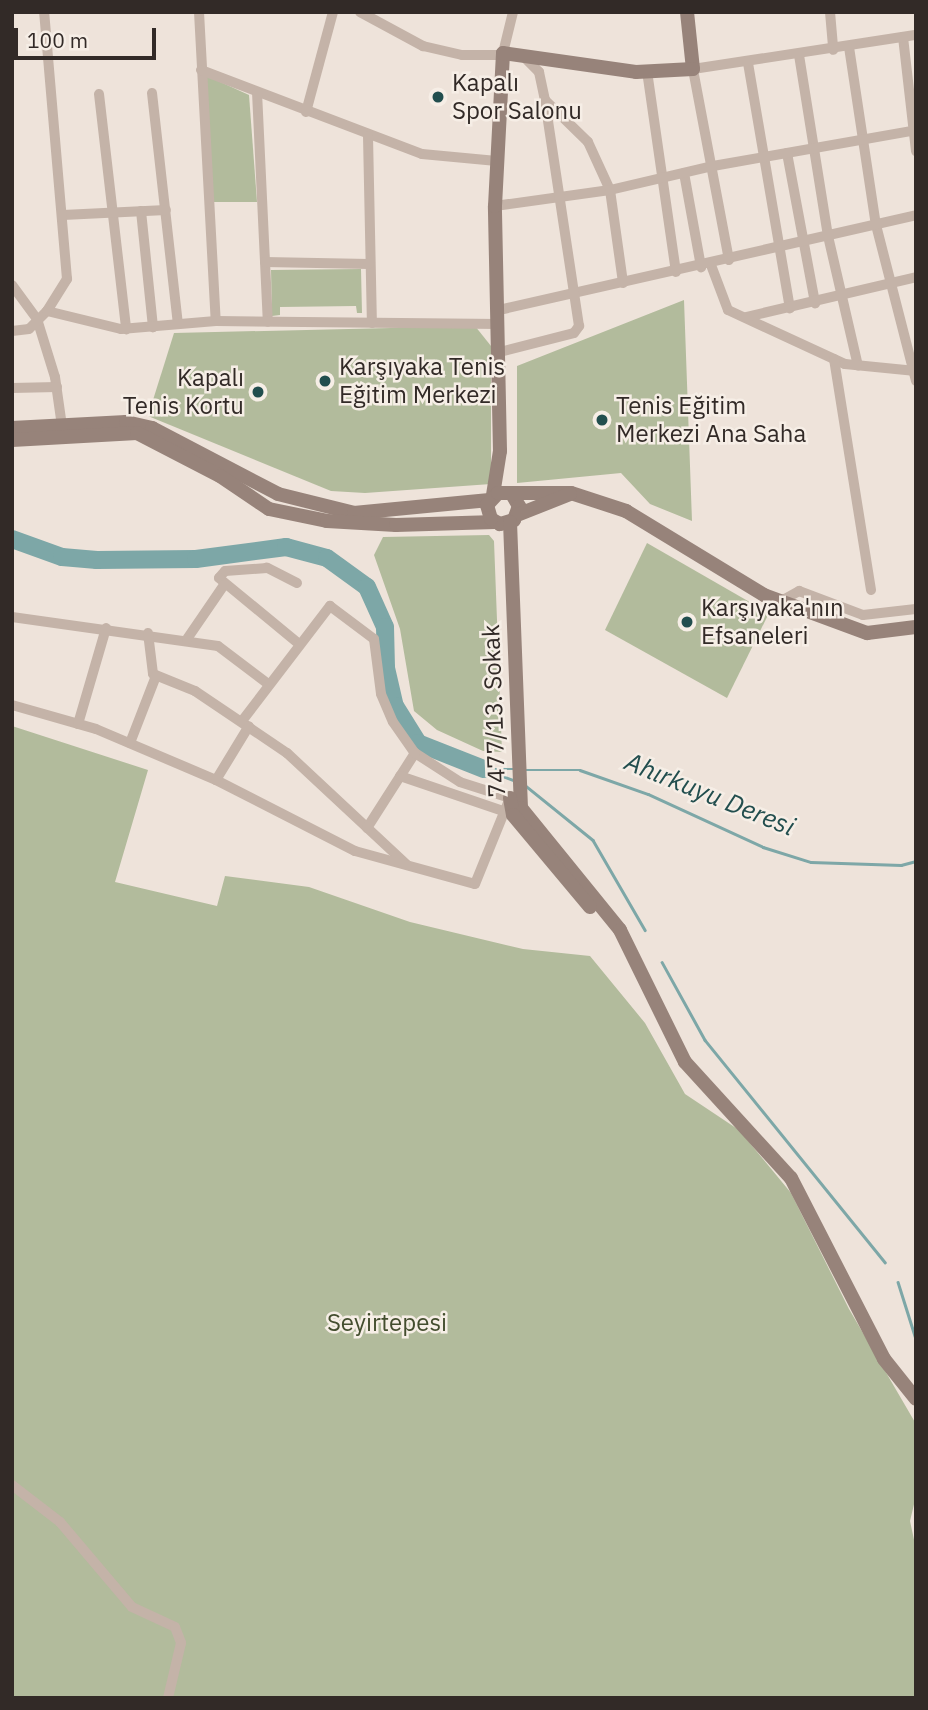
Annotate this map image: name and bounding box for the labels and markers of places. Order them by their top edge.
place label: Kapalı Spor Salonu [452,69,582,125]
marker: Kapalı Spor Salonu [430,89,446,105]
place label: Karşıyaka Tenis Eğitim Merkezi [339,353,505,409]
place label: Kapalı Tenis Kortu [123,364,244,420]
marker: Karşıyaka Tenis Eğitim Merkezi [317,373,333,389]
marker: Kapalı Tenis Kortu [250,384,266,400]
place label: Tenis Eğitim Merkezi Ana Saha [616,392,806,448]
marker: Tenis Eğitim Merkezi Ana Saha [594,412,610,428]
place label: Karşıyaka'nın Efsaneleri [701,594,844,650]
marker: Karşıyaka'nın Efsaneleri [679,614,695,630]

